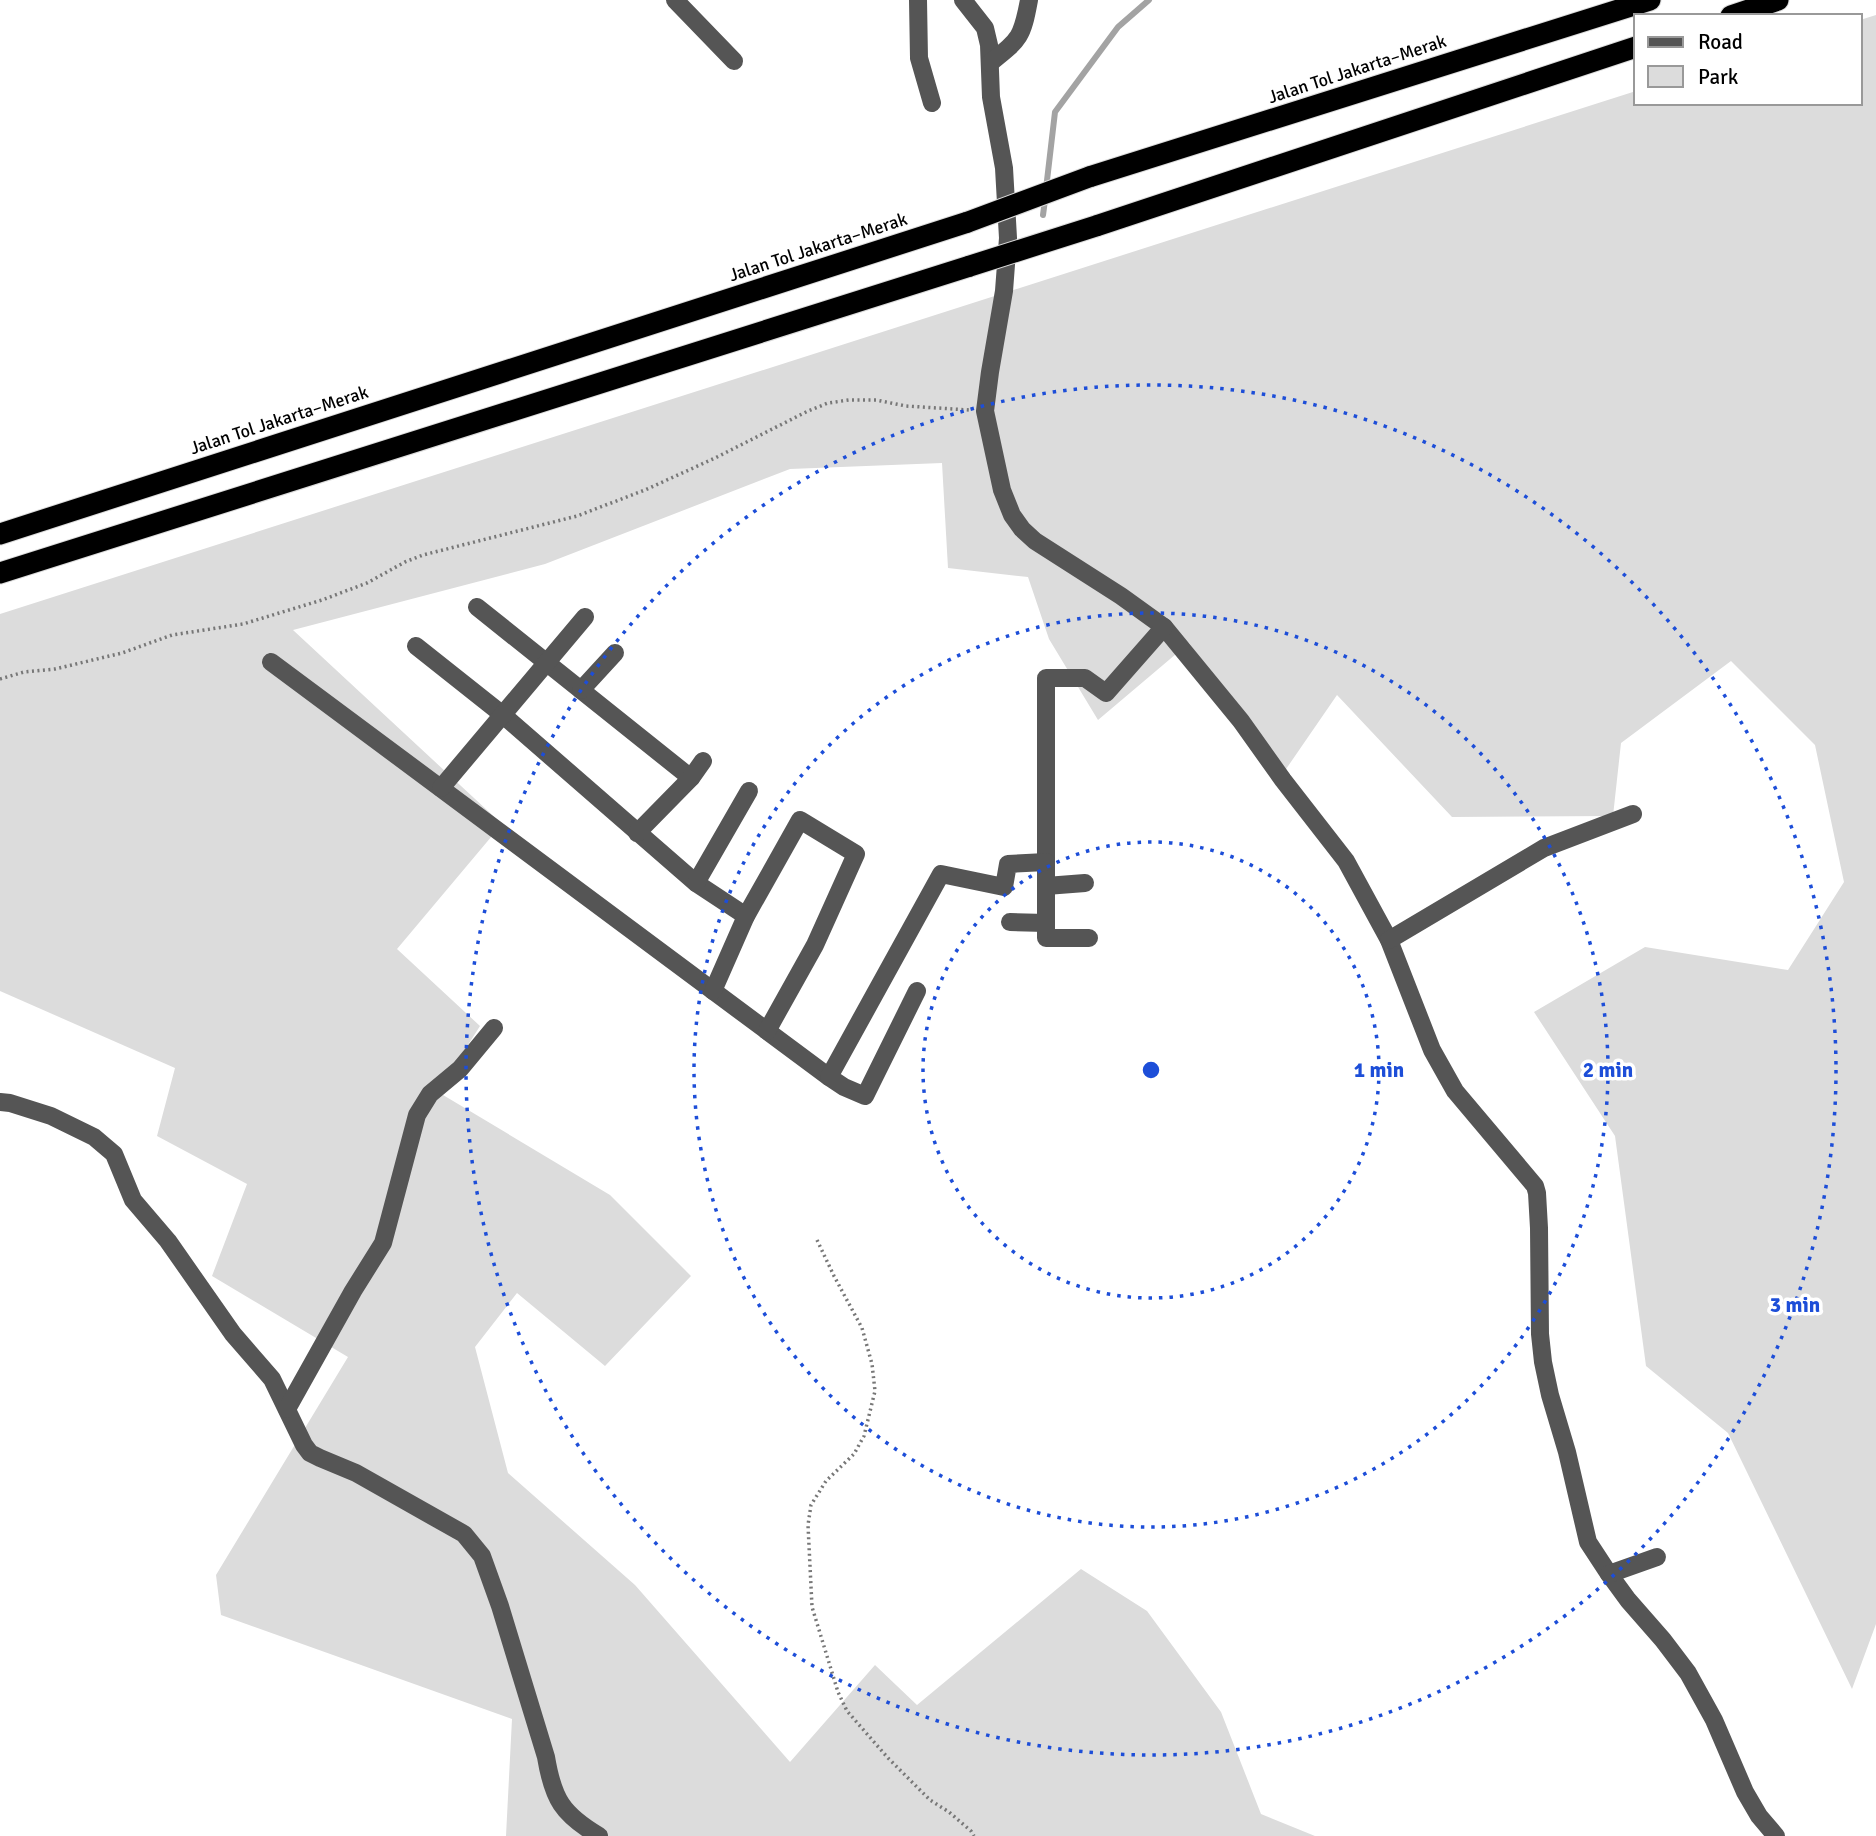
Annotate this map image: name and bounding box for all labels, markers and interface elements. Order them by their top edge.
legend [1634,14,1862,105]
text: Road [1698,29,1743,55]
street label: Jalan Tol Jakarta–Merak [1265,30,1449,108]
text: Park [1698,64,1739,90]
street label: Jalan Tol Jakarta–Merak [726,208,910,286]
street label: Jalan Tol Jakarta–Merak [187,381,371,459]
text: 1 min [1354,1057,1404,1083]
text: 2 min [1583,1057,1633,1083]
centre of rings [1139,1058,1163,1082]
text: 3 min [1770,1292,1820,1318]

